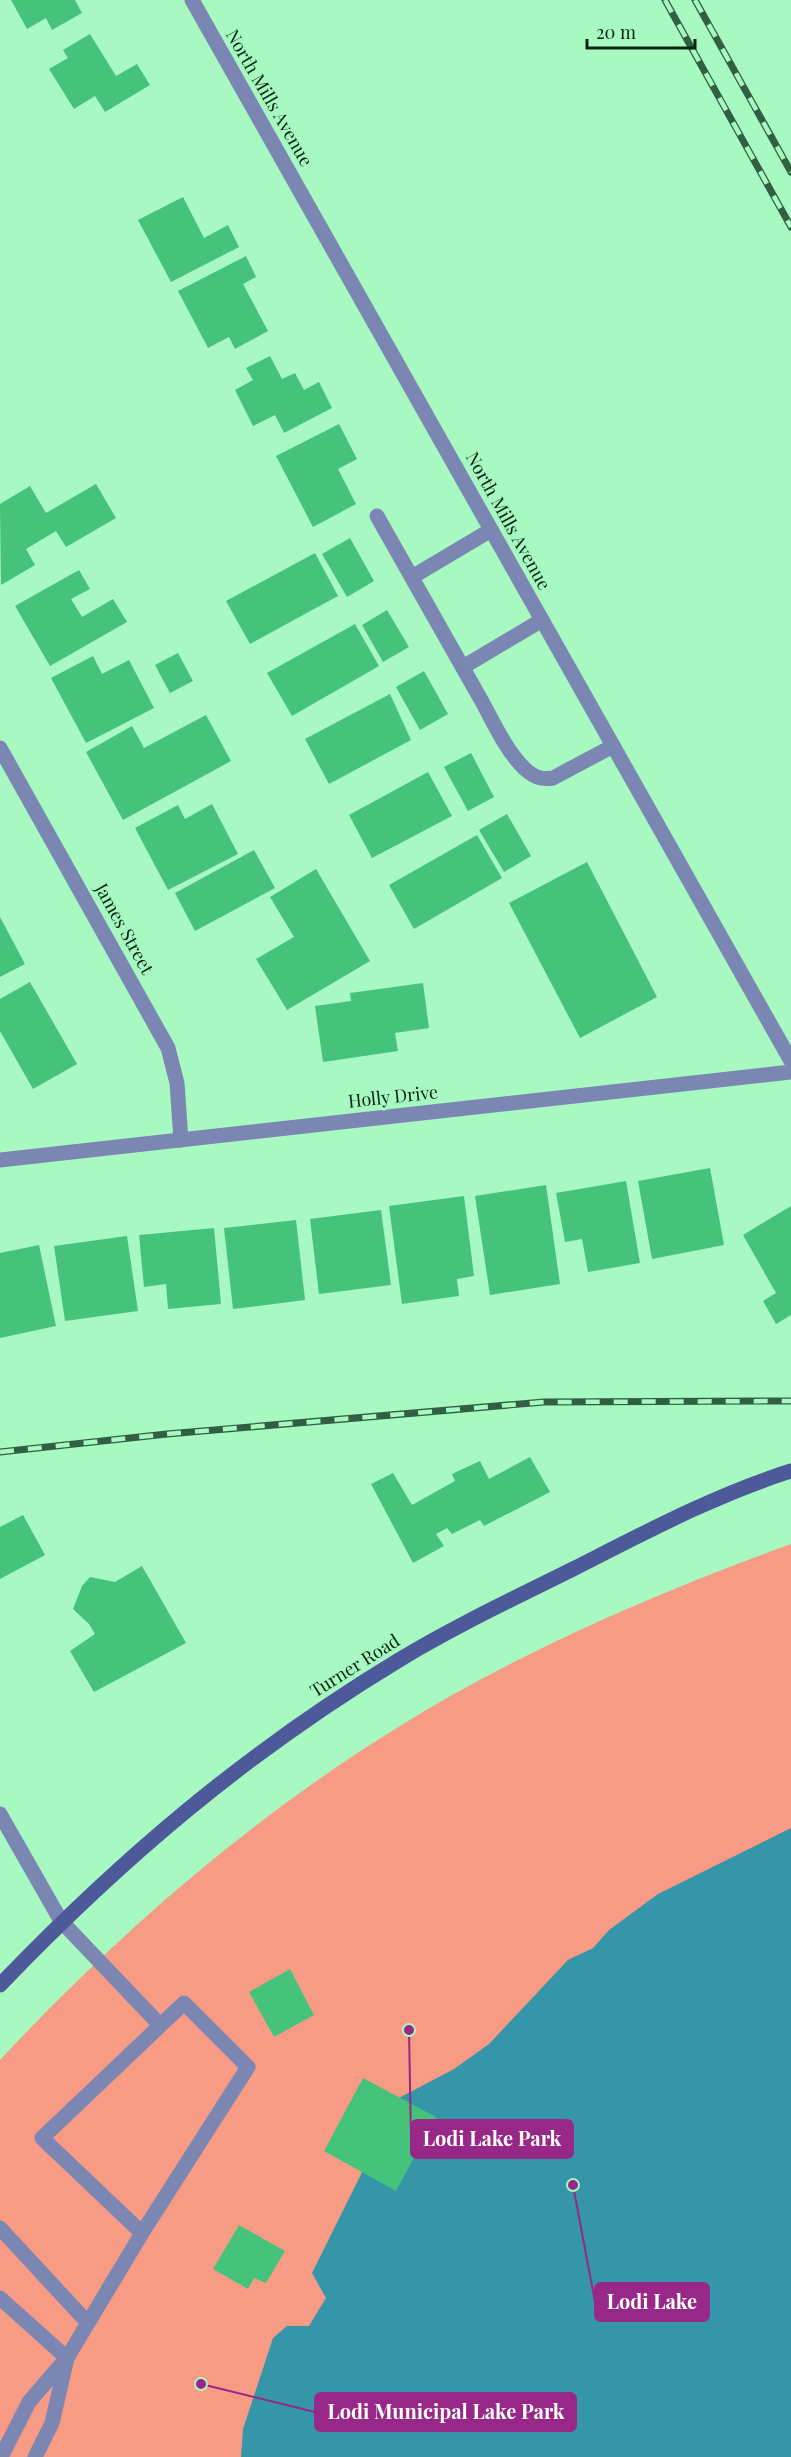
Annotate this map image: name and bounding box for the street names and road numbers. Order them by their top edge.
street label: North Mills Avenue [221,25,319,170]
street label: North Mills Avenue [461,447,557,594]
street label: James Street [90,878,160,979]
street label: Holly Drive [347,1079,439,1113]
street label: Turner Road [305,1628,404,1702]

